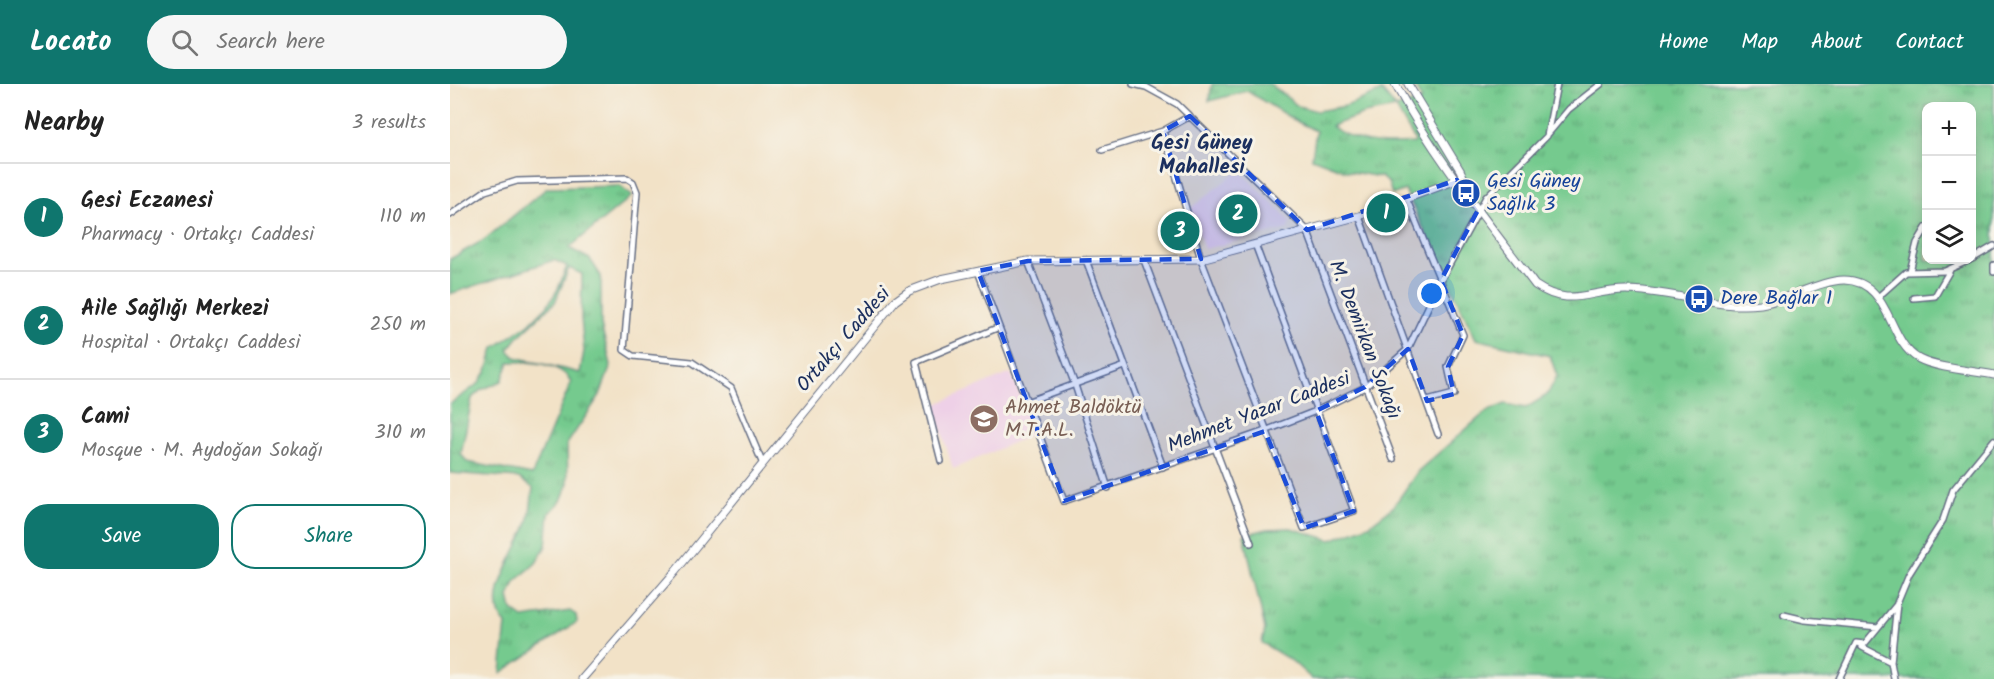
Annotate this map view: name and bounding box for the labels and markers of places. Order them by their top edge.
place label: Gesi Güney Sağlık 3 [1487,166,1581,221]
bus stop icon: Gesi Güney Sağlık 3 [1450,177,1482,209]
pin: 1 [1366,190,1406,236]
pin: 2 [1218,192,1258,236]
pin: 3 [1160,208,1200,254]
bus stop icon: Dere Bağlar 1 [1683,283,1715,315]
place label: Dere Bağlar 1 [1720,283,1832,315]
place label: Ahmet Baldöktü M.T.A.L. [1005,392,1142,447]
school or university icon: Ahmet Baldöktü M.T.A.L. [968,403,1000,435]

